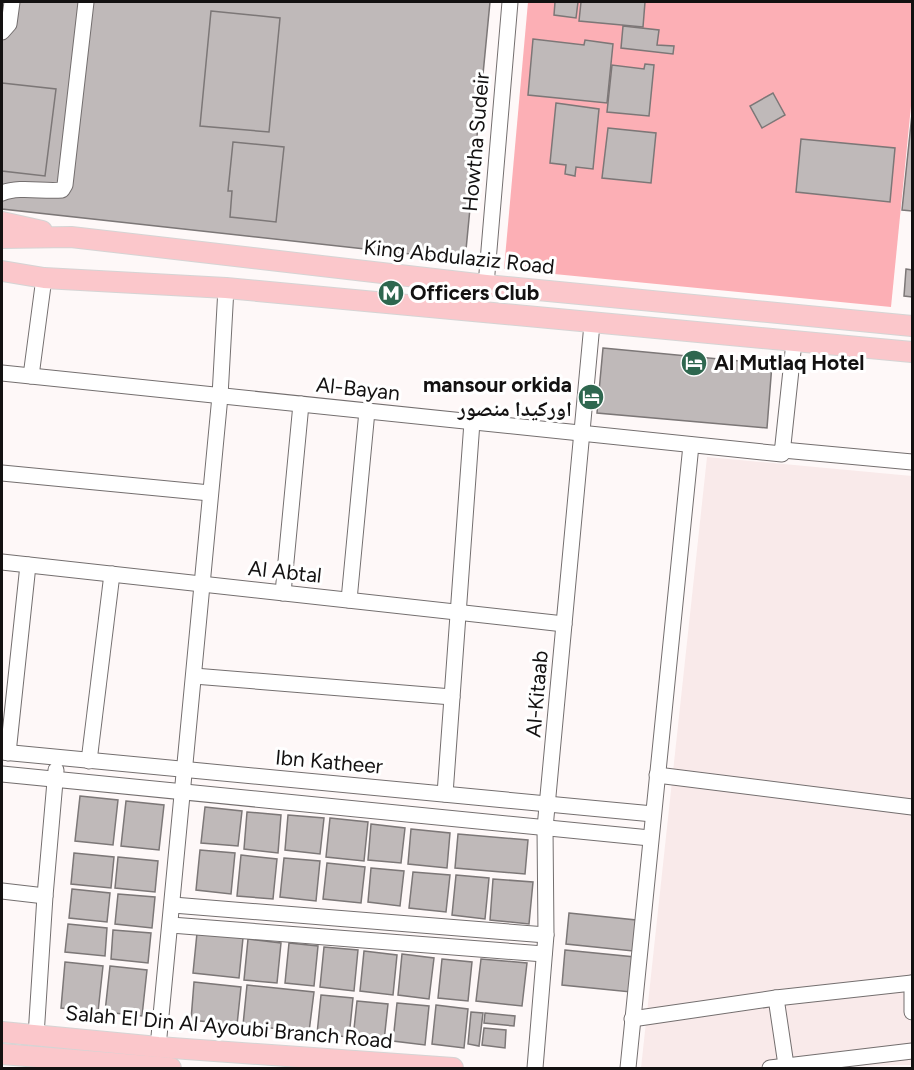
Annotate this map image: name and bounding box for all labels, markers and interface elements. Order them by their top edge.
street label: Howtha Sudeir [457,71,494,213]
street label: King Abdulaziz Road [362,234,556,279]
metro station icon: Officers Club [376,278,406,308]
place label: Officers Club [410,280,539,305]
hotel icon: Al Mutlaq Hotel [679,348,709,378]
place label: Al Mutlaq Hotel [714,350,864,375]
street label: Al-Bayan [315,372,401,405]
place label: mansour orkida اوركيدا منصور [423,372,572,421]
hotel icon: mansour orkida اوركيدا منصور [576,382,606,412]
street label: Al Abtal [247,555,323,588]
street label: Al-Kitaab [520,650,553,738]
street label: Ibn Katheer [274,744,384,779]
street label: Salah El Din Al Ayoubi Branch Road [64,1000,394,1053]

